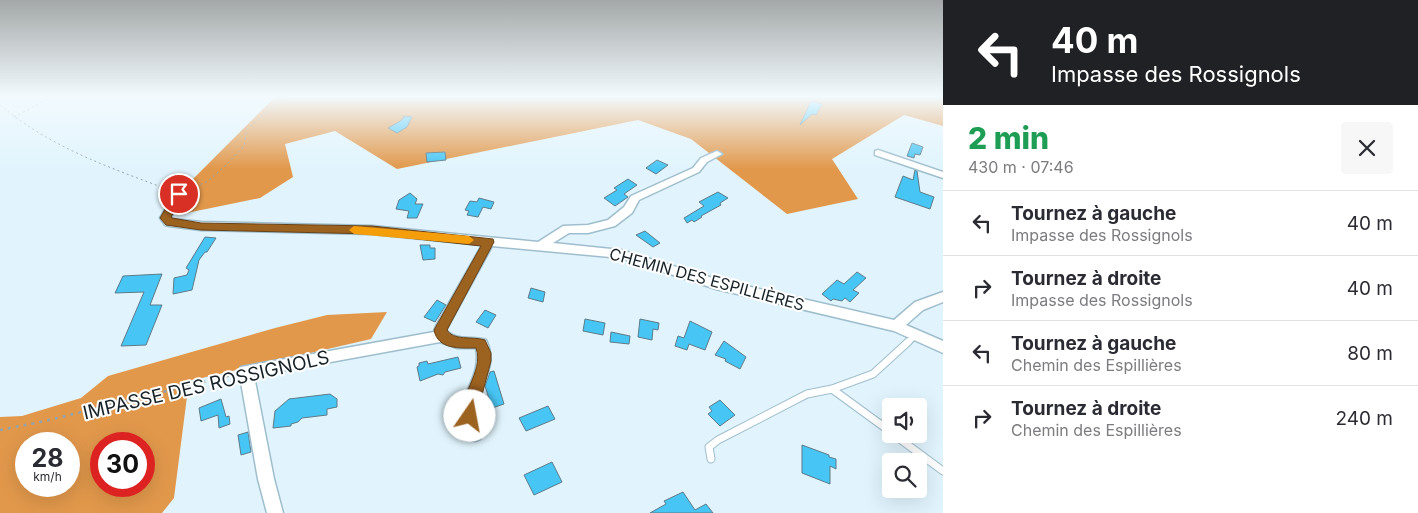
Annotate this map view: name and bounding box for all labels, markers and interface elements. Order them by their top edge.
text: 40 m [1051,19,1139,61]
icon: left [968,20,1033,85]
text: Impasse des Rossignols [1051,61,1301,87]
text: 2 min [968,120,1049,156]
button: close [1341,122,1393,174]
text: 430 m · 07:46 [968,157,1074,177]
pin [158,173,200,215]
icon: arrive [165,180,193,208]
text: Tournez à gauche [1011,202,1176,225]
icon: left [968,209,996,237]
text: 40 m [1347,212,1393,235]
text: Impasse des Rossignols [1011,225,1193,245]
street label: CHEMIN DES ESPILLIÈRES [607,243,807,315]
text: Tournez à droite [1011,267,1161,290]
icon: right [968,274,996,302]
text: 40 m [1347,277,1393,300]
text: Impasse des Rossignols [1011,290,1193,310]
text: Tournez à gauche [1011,332,1176,355]
icon: left [968,339,996,367]
text: 80 m [1347,342,1393,365]
street label: IMPASSE DES ROSSIGNOLS [81,345,331,425]
text: Chemin des Espillières [1011,355,1182,375]
position arrow [443,389,495,441]
text: Tournez à droite [1011,397,1161,420]
map controls [882,398,927,498]
button: sound [882,398,927,443]
icon: right [968,404,996,432]
text: 240 m [1335,407,1393,430]
text: Chemin des Espillières [1011,420,1182,440]
speed limit sign: 30 [90,432,155,497]
text: 28 [31,443,64,473]
button: search [882,453,927,498]
text: km/h [33,469,62,484]

